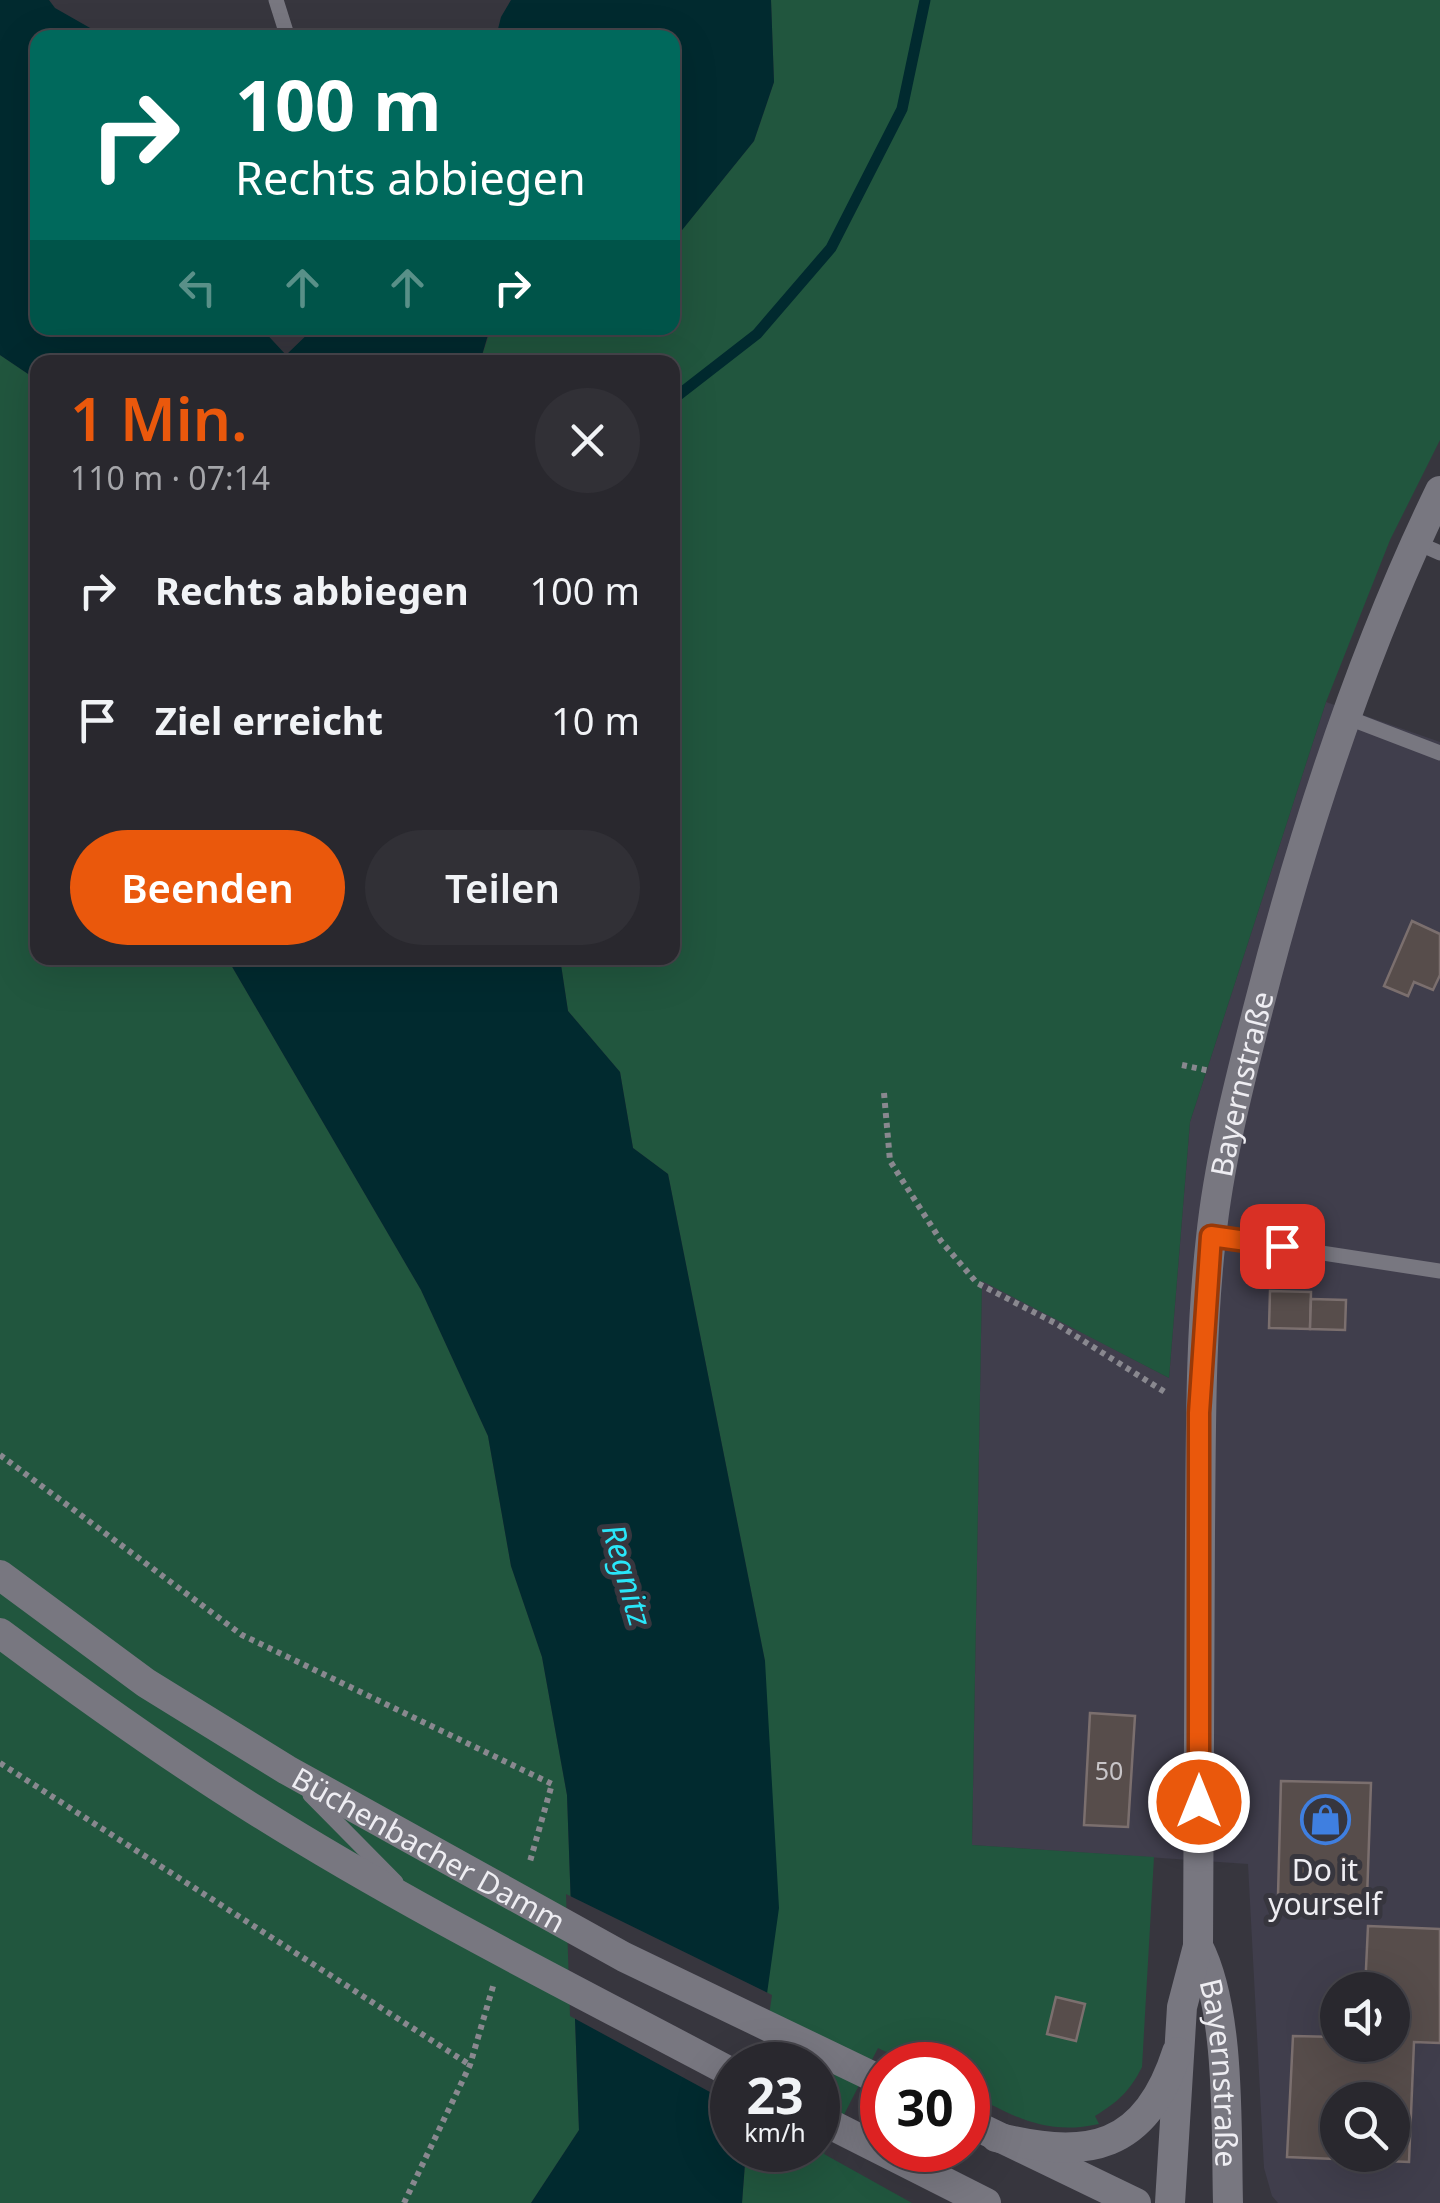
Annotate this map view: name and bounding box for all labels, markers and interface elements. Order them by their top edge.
text: 100 m [235,56,442,152]
icon: right [70,70,200,200]
text: Rechts abbiegen [235,147,586,208]
icon: left [170,260,225,315]
icon: ahead [275,260,330,315]
icon: ahead [380,260,435,315]
icon: right [485,260,540,315]
text: 1 Min. [70,377,247,459]
button: close [535,388,640,493]
text: 110 m · 07:14 [70,456,270,499]
icon: right [70,563,125,618]
text: Rechts abbiegen [155,564,469,616]
text: 100 m [529,564,640,616]
icon: arrive [70,693,125,748]
text: Ziel erreicht [155,694,383,746]
text: 10 m [551,694,640,746]
button: Beenden [70,830,345,945]
button: Teilen [365,830,640,945]
street label: Bayernstraße [1200,987,1282,1180]
pin [1240,1204,1325,1289]
icon: arrive [1255,1219,1310,1274]
water label: Regnitz [593,1519,663,1632]
position arrow [1147,1750,1251,1854]
house number: 50 [1095,1753,1123,1787]
street label: Büchenbacher Damm [285,1757,573,1941]
shop icon: Do it yourself [1299,1794,1351,1846]
place label: Do it yourself [1268,1849,1384,1924]
map controls [1320,1972,1410,2172]
button: sound [1320,1972,1410,2062]
street label: Bayernstraße [1191,1974,1248,2168]
speed limit sign: 30 [860,2042,990,2172]
text: 23 [746,2061,804,2129]
button: search [1320,2082,1410,2172]
text: km/h [744,2115,806,2149]

